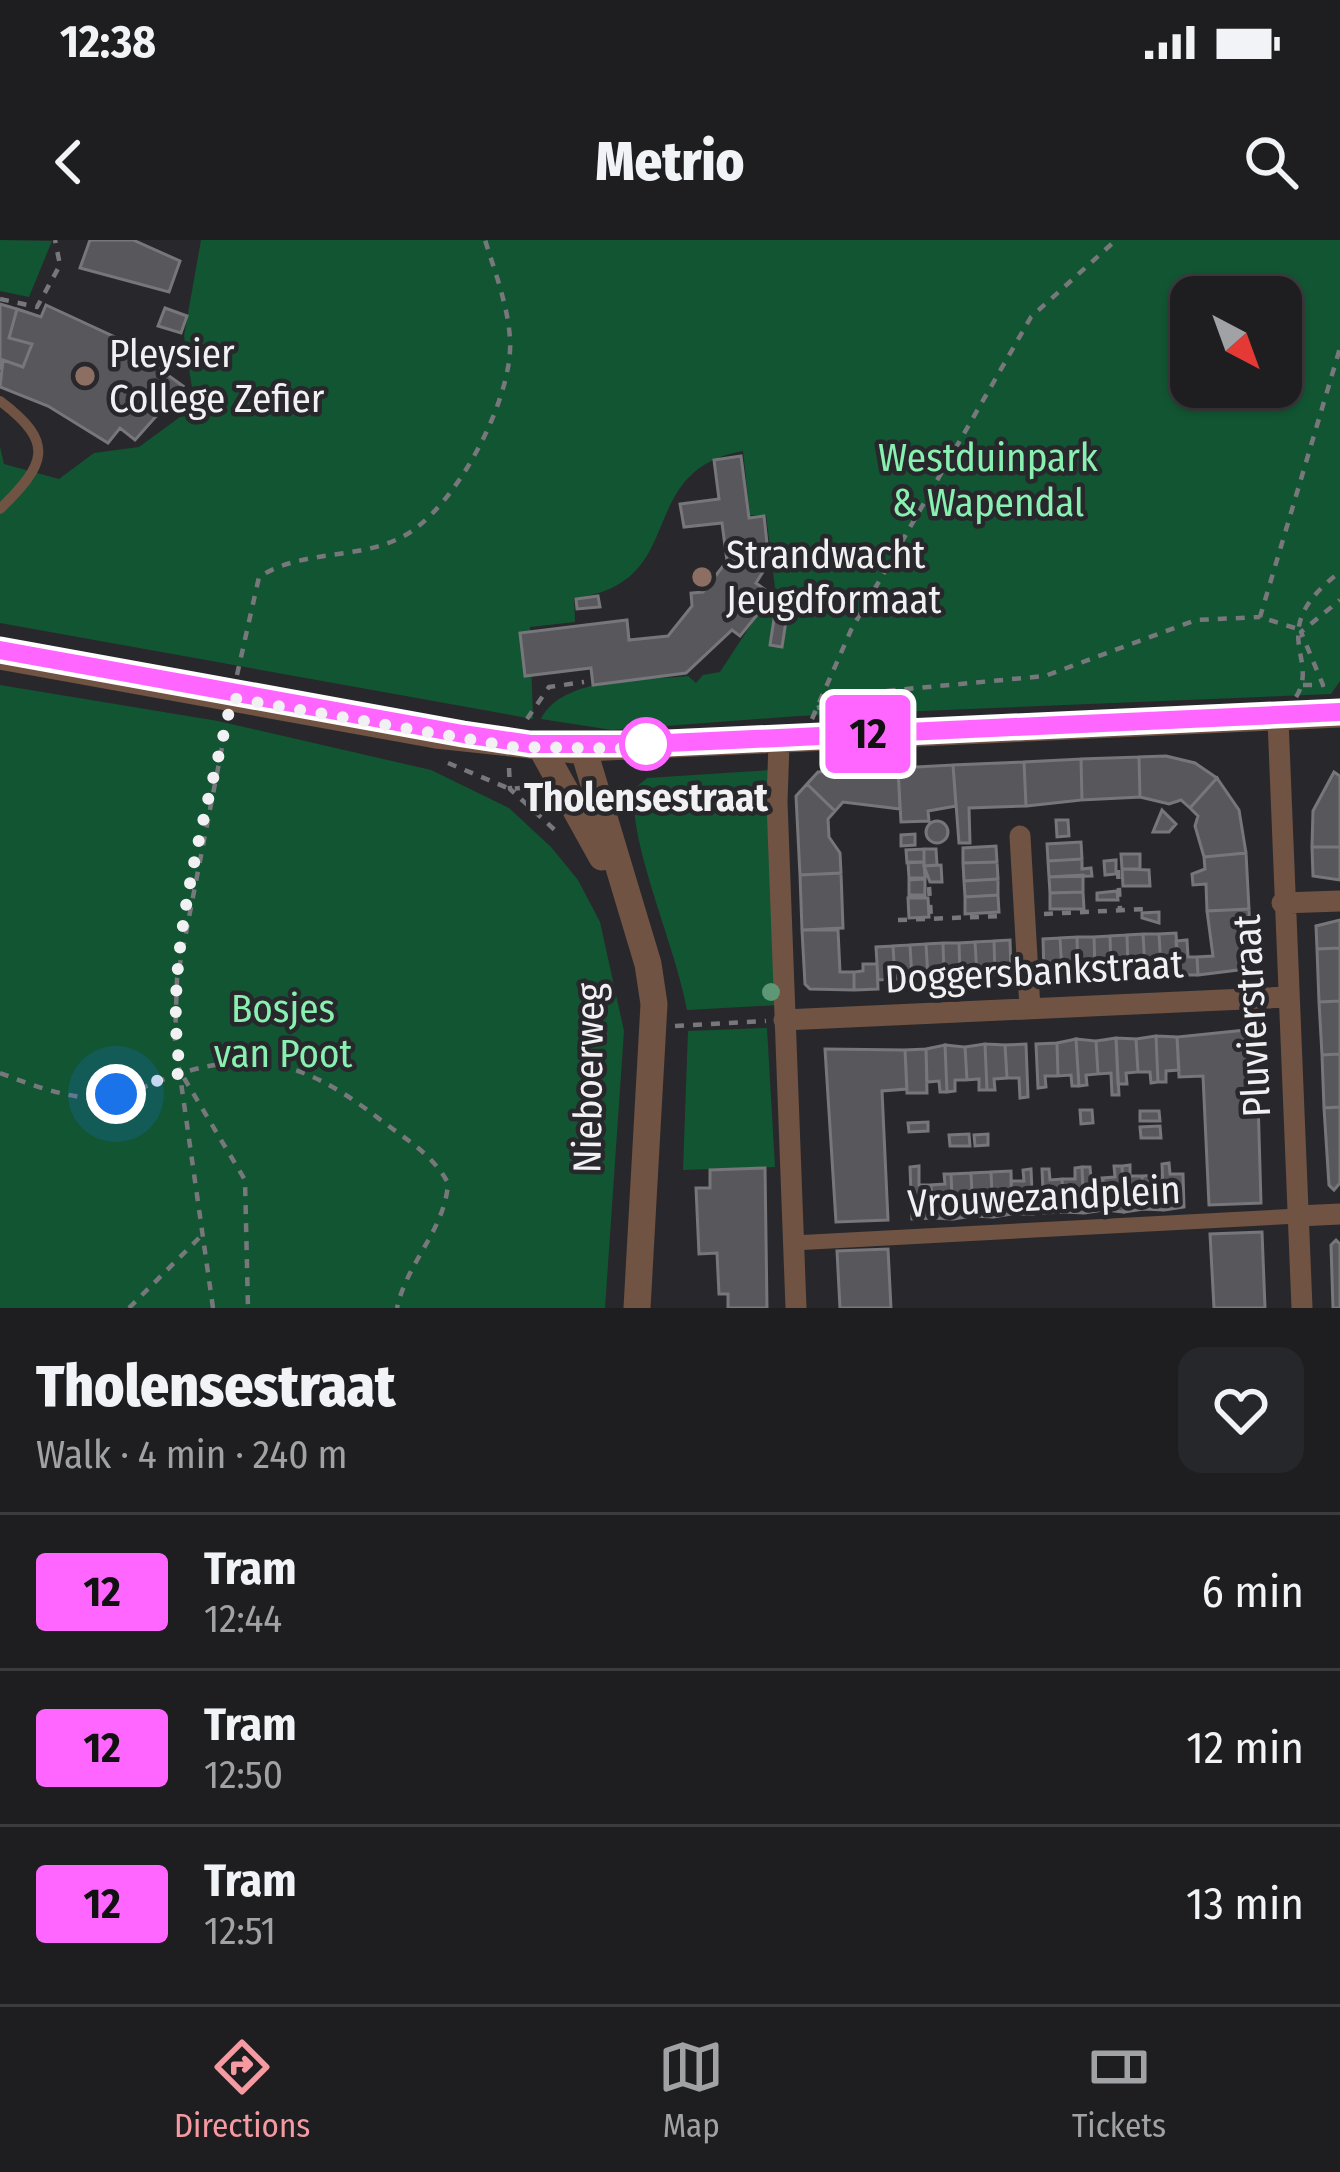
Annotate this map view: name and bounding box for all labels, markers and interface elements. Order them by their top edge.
text: 12:38 [60,15,156,69]
icon: back [36,129,102,195]
icon: search [1238,129,1304,195]
text: Metrio [596,130,745,194]
north arrow [1170,276,1302,408]
map controls [1170,276,1302,408]
place label: Pleysier College Zefier [109,331,325,422]
marker: Pleysier College Zefier [72,363,98,389]
park label: Westduinpark & Wapendal [878,435,1099,526]
place label: Strandwacht Jeugdformaat [726,532,942,623]
marker: Strandwacht Jeugdformaat [689,564,715,590]
line badge: 12 [814,695,922,773]
text: 12 [849,709,887,759]
marker: Tholensestraat [621,719,671,769]
place label: Tholensestraat [524,775,769,821]
street label: Pluvierstraat [1224,913,1280,1118]
street label: Doggersbankstraat [884,941,1185,1003]
street label: Nieboerweg [564,982,614,1173]
park label: Bosjes van Poot [214,986,353,1077]
your location [86,1064,146,1124]
street label: Vrouwezandplein [906,1167,1182,1227]
button: heart [1178,1347,1304,1473]
text: Tholensestraat [36,1353,396,1421]
text: Walk · 4 min · 240 m [36,1432,348,1478]
text: Tram [204,1542,297,1596]
text: 6 min [1201,1565,1304,1619]
text: 12 [83,1567,121,1617]
text: 12:44 [204,1596,282,1642]
text: Tram [204,1698,297,1752]
text: 12 min [1186,1721,1304,1775]
text: 12 [83,1723,121,1773]
text: 12:50 [204,1752,283,1798]
text: Tram [204,1854,297,1908]
text: 13 min [1186,1877,1304,1931]
text: 12 [83,1879,121,1929]
text: 12:51 [204,1908,276,1954]
tab: Directions [174,2034,310,2146]
tab: Map [658,2034,724,2146]
tab: Tickets [1072,2034,1166,2146]

